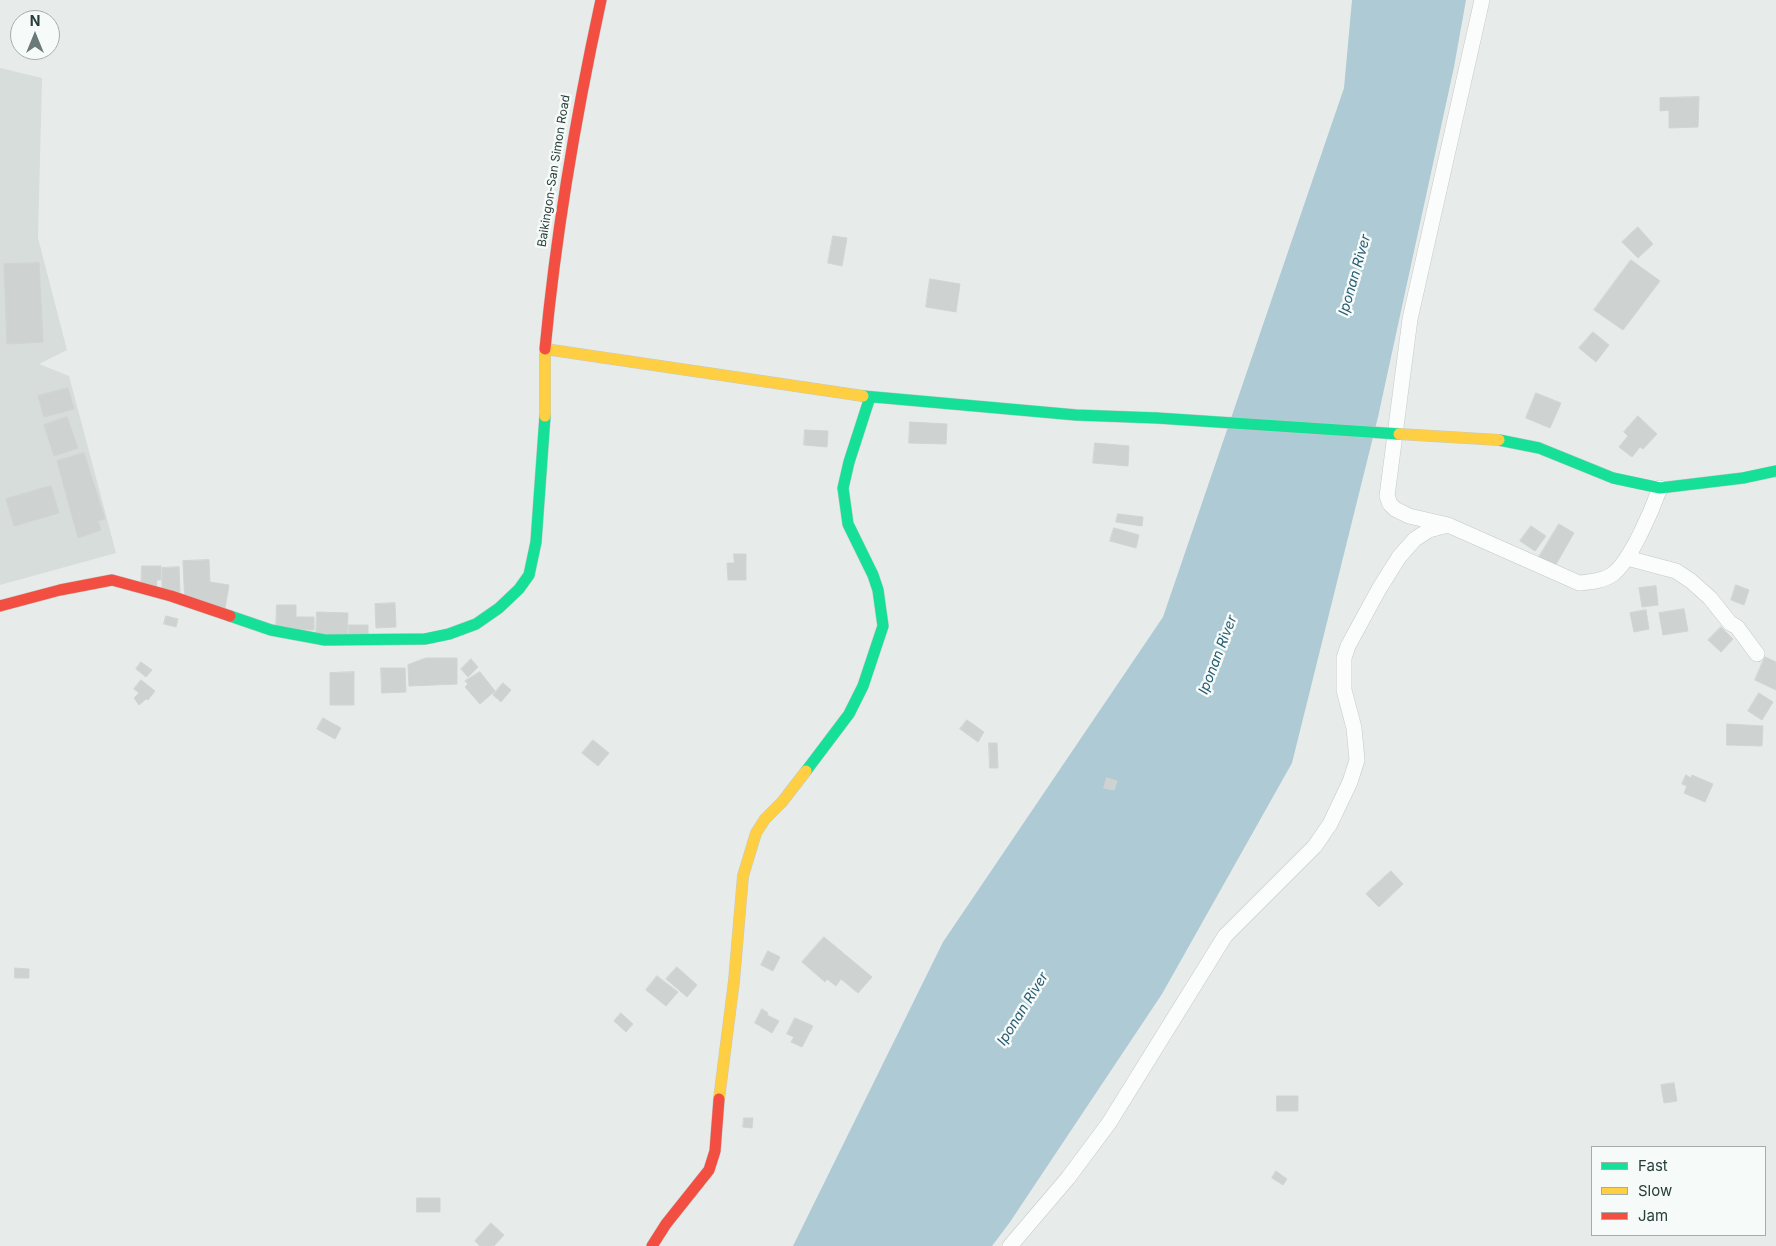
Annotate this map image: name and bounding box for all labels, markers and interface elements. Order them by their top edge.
north arrow [10,10,60,60]
text: N [30,12,40,29]
street label: Baikingon-San Simon Road [535,94,573,248]
water label: Iponan River [1335,233,1375,317]
water label: Iponan River [1195,613,1241,697]
water label: Iponan River [994,969,1052,1049]
legend [1591,1146,1766,1236]
text: Fast [1638,1156,1668,1175]
text: Slow [1638,1181,1672,1200]
text: Jam [1638,1206,1668,1225]

